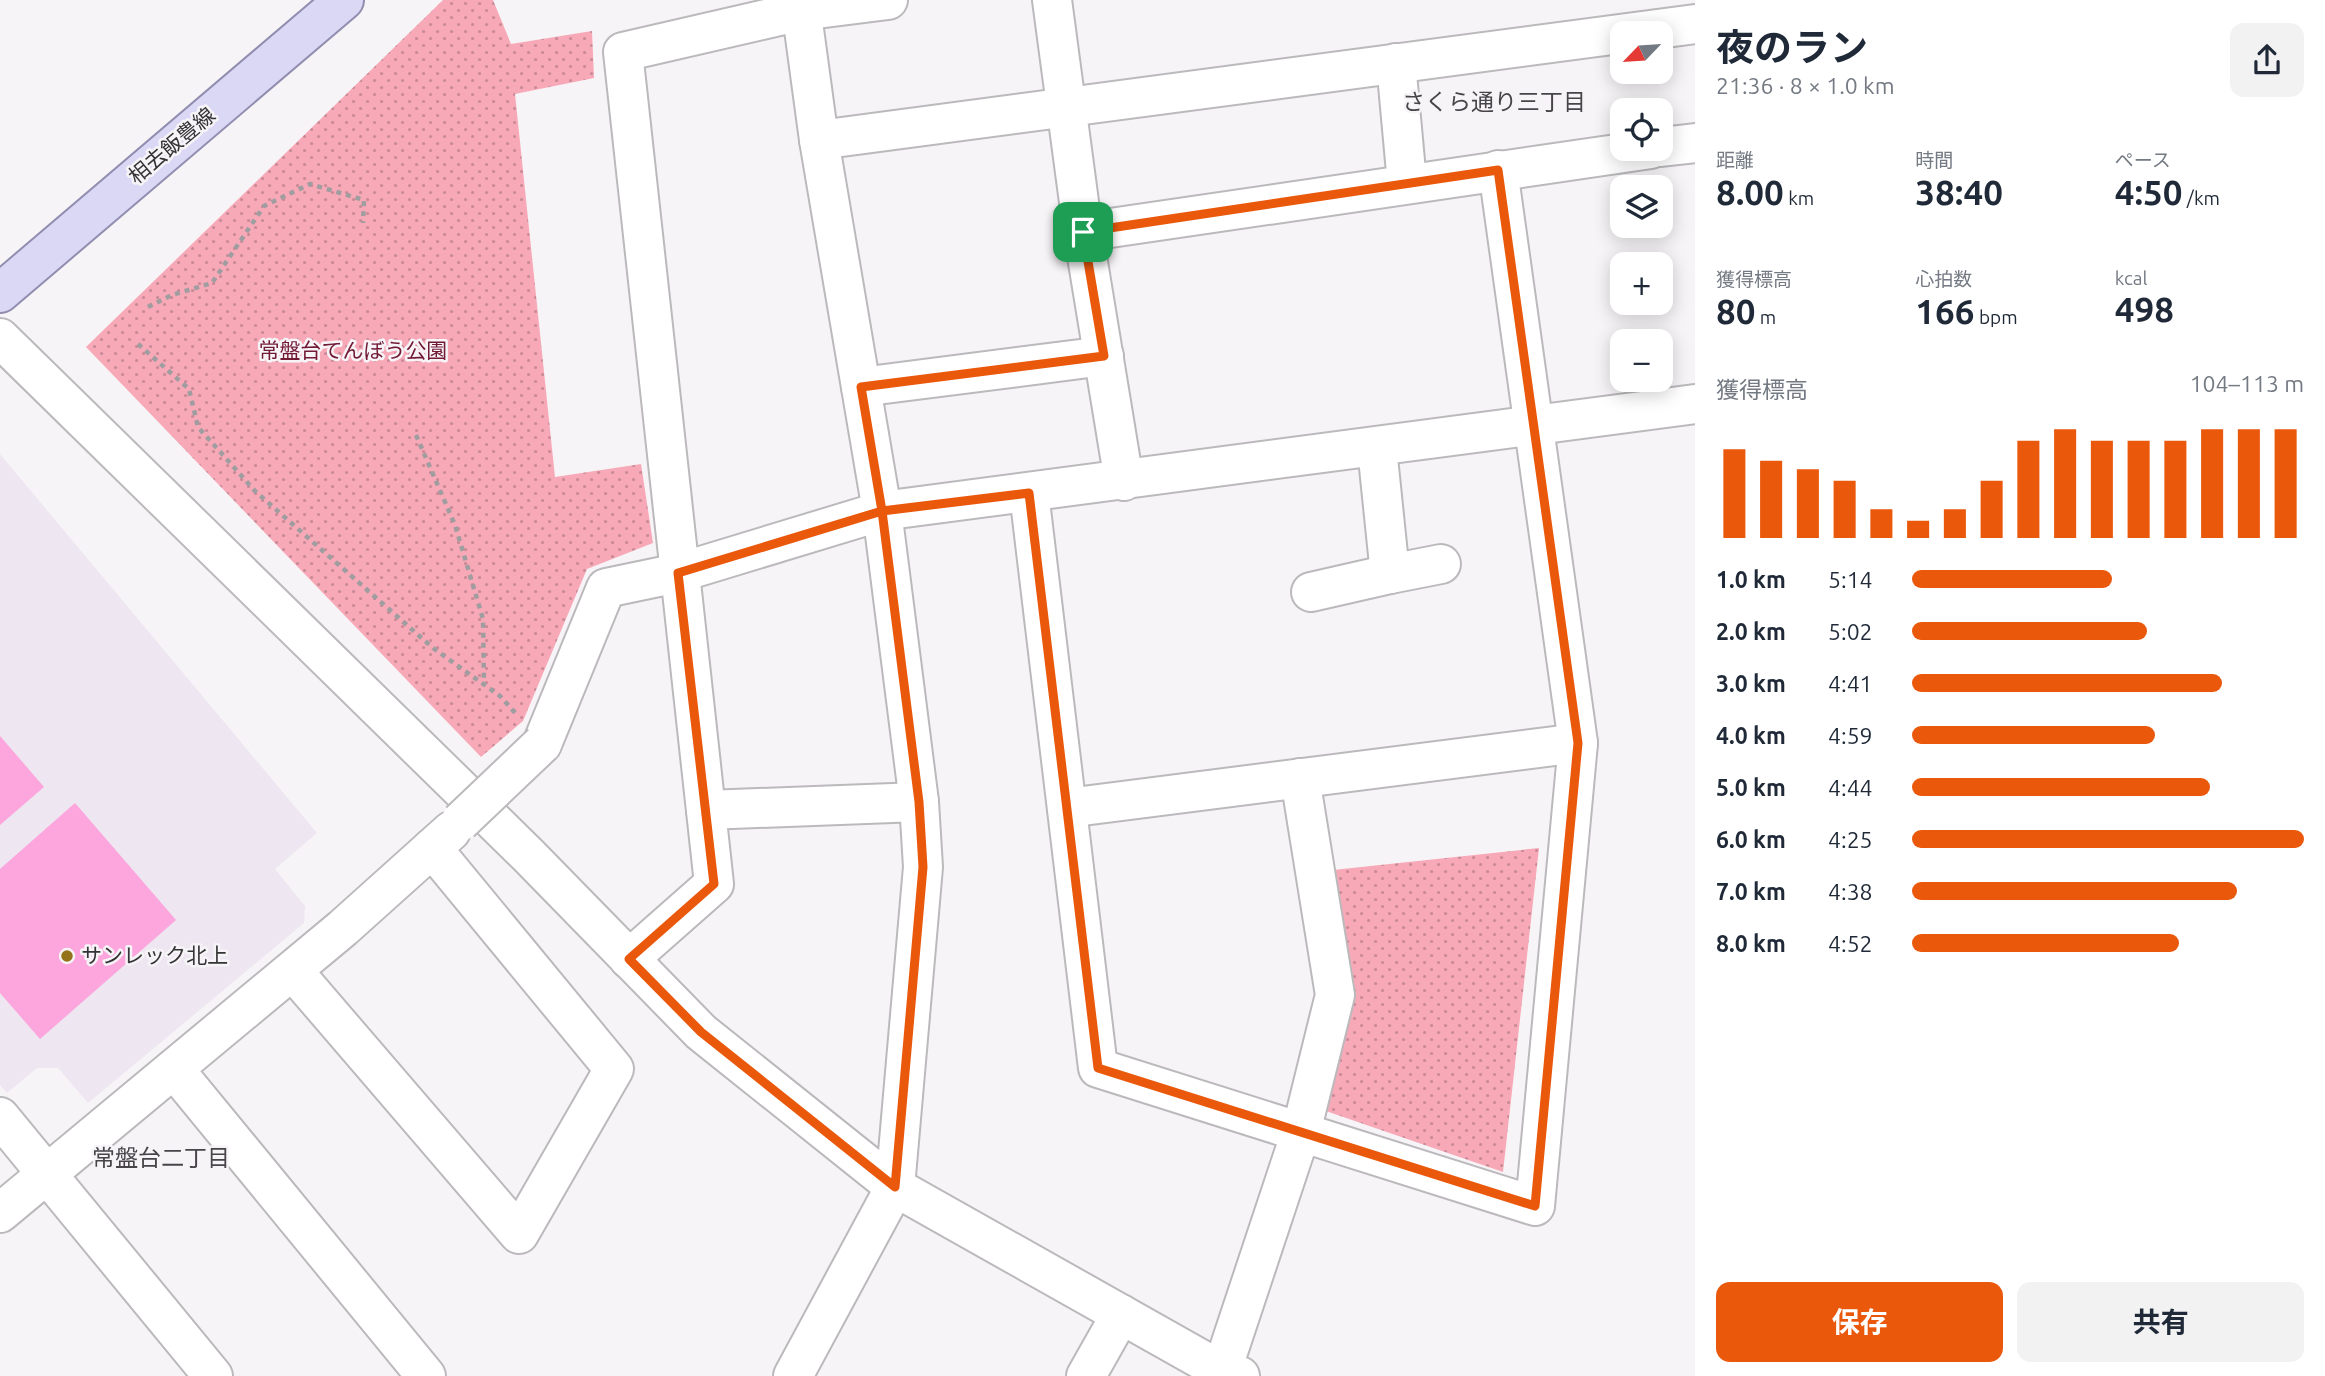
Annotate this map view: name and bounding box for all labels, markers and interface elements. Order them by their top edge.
north arrow [1610,21,1673,84]
map controls [1610,21,1673,392]
button: share [2230,23,2304,97]
text: 夜のラン [1716,26,1868,68]
text: 21:36 · 8 × 1.0 km [1716,73,1895,98]
district label: さくら通り三丁目 [1402,89,1586,114]
button: locate [1610,98,1673,161]
street label: 相去飯豊線 [123,102,219,188]
text: 距離 [1716,149,1754,171]
text: 時間 [1915,149,1953,171]
text: ペース [2115,149,2171,171]
text: 8.00 [1716,172,1784,212]
text: 38:40 [1915,172,2003,212]
text: 4:50 [2115,172,2183,212]
button: layers [1610,175,1673,238]
text: km [1784,187,1814,209]
text: /km [2183,187,2220,209]
pin [1053,202,1113,262]
icon: arrive [1064,213,1102,251]
button: + [1610,252,1673,315]
text: kcal [2115,267,2147,289]
text: 獲得標高 [1716,268,1792,290]
text: 心拍数 [1915,268,1972,290]
text: 498 [2115,289,2174,329]
text: 80 [1716,291,1755,331]
text: 166 [1915,291,1975,331]
text: m [1755,306,1776,328]
text: bpm [1975,306,2018,328]
button: − [1610,329,1673,392]
park label: 常盤台てんぼう公園 [259,338,448,362]
text: 104–113 m [2190,371,2304,396]
text: 獲得標高 [1716,377,1808,402]
text: 1.0 km [1716,567,1786,592]
text: 5:14 [1828,567,1873,592]
text: 2.0 km [1716,619,1786,644]
text: 5:02 [1828,619,1873,644]
text: 3.0 km [1716,671,1786,696]
text: 4:41 [1828,671,1873,696]
text: 4.0 km [1716,723,1786,748]
text: 4:59 [1828,723,1873,748]
text: 5.0 km [1716,775,1786,800]
text: 4:44 [1828,775,1873,800]
text: 6.0 km [1716,827,1786,852]
text: 4:25 [1828,827,1873,852]
text: 7.0 km [1716,879,1786,904]
text: 4:38 [1828,879,1873,904]
text: 8.0 km [1716,931,1786,956]
text: 4:52 [1828,931,1873,956]
place label: サンレック北上 [81,943,228,967]
marker: サンレック北上 [59,948,75,964]
district label: 常盤台二丁目 [92,1145,230,1170]
button: 保存 [1716,1282,2003,1362]
button: 共有 [2017,1282,2304,1362]

